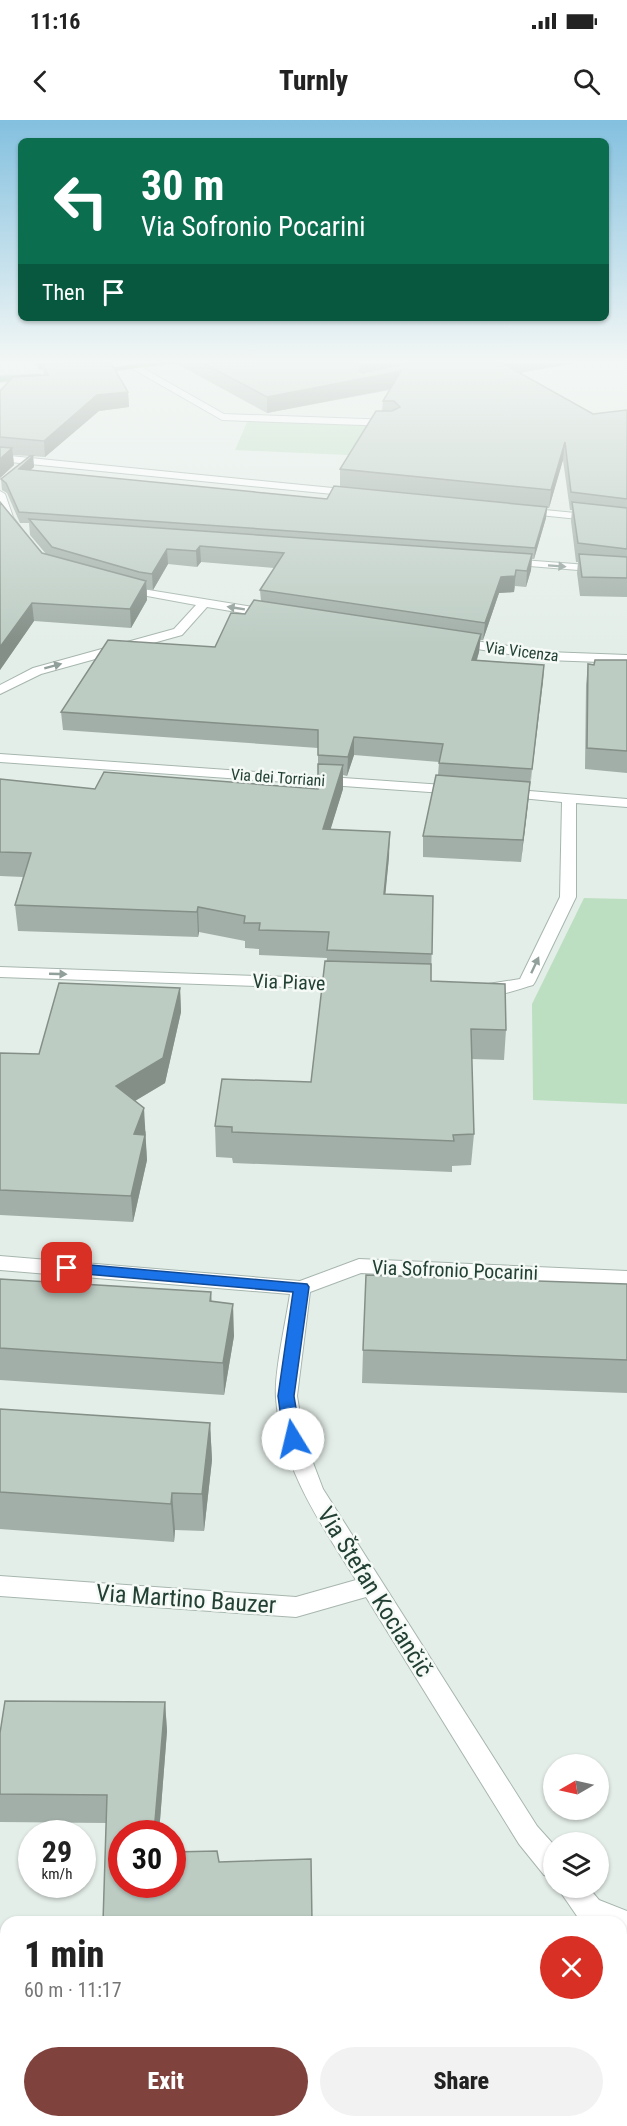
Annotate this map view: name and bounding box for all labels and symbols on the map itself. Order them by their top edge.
one-way arrow [547,561,566,570]
one-way arrow [227,604,246,613]
street label: Via Vicenza [484,638,560,665]
one-way arrow [44,661,62,670]
street label: Via dei Torriani [230,765,326,790]
one-way arrow [531,956,540,973]
one-way arrow [49,969,68,978]
street label: Via Piave [252,969,326,995]
pin [41,1242,92,1293]
street label: Via Sofronio Pocarini [371,1255,539,1285]
position arrow [261,1407,325,1471]
street label: Via Štefan Kociančič [311,1502,439,1682]
street label: Via Martino Bauzer [95,1579,277,1619]
north arrow [543,1754,609,1820]
speed limit sign: 30 [108,1820,186,1898]

